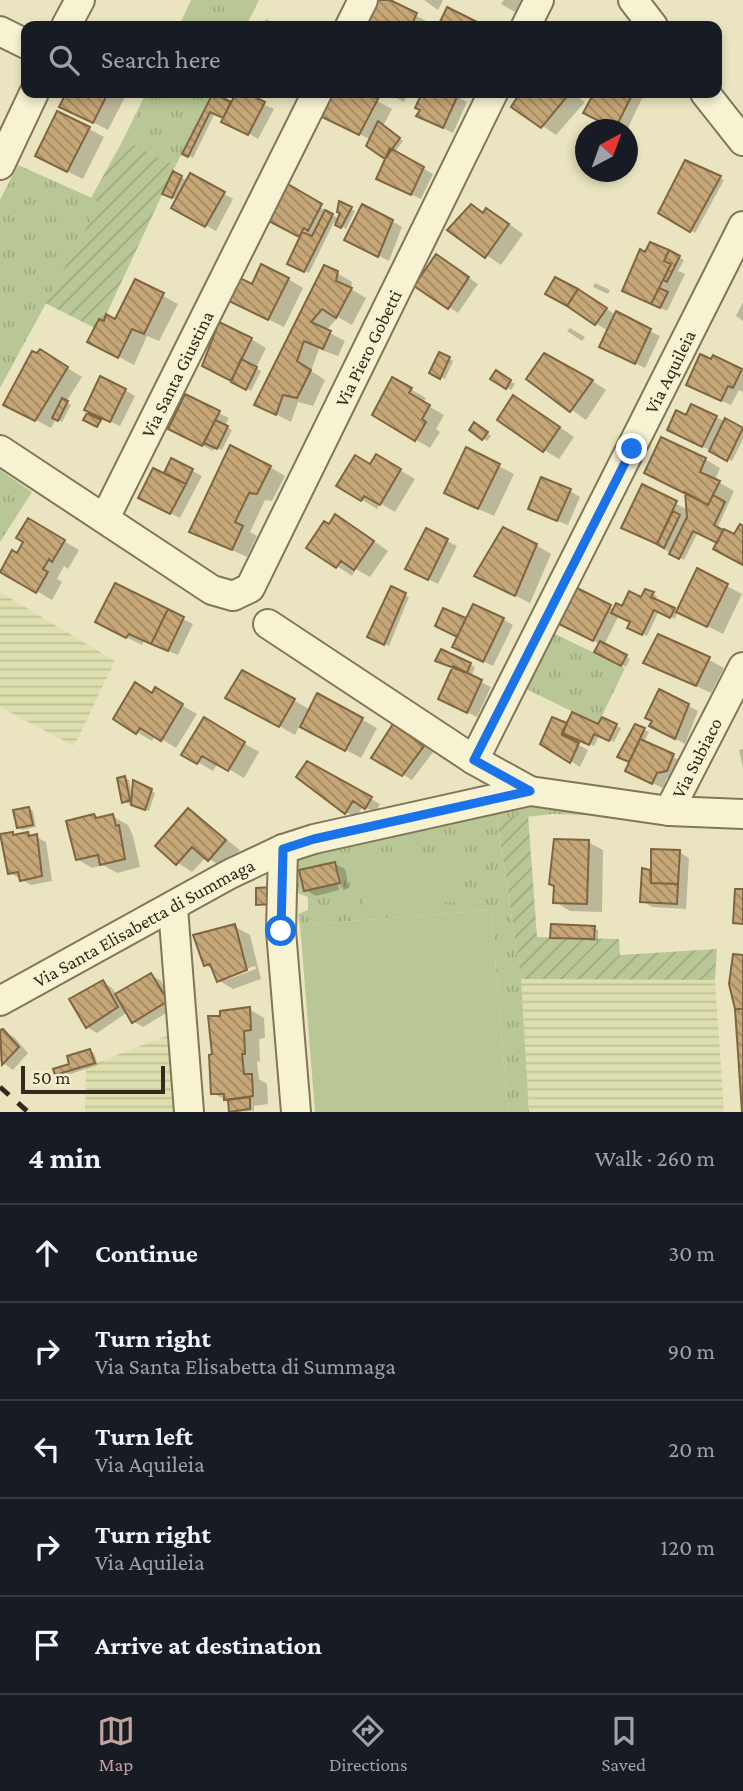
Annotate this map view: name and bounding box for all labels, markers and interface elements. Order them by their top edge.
search box [21,21,722,98]
icon: search [45,41,83,79]
text: Search here [101,45,220,74]
north arrow [575,119,638,182]
street label: Via Piero Gobetti [330,286,405,410]
street label: Via Santa Giustina [136,307,217,441]
street label: Via Aquileia [640,326,700,417]
route end [616,433,647,464]
street label: Via Subiaco [667,714,726,801]
street label: Via Santa Elisabetta di Summaga [30,853,258,991]
route start [265,915,296,946]
scale bar [21,1063,164,1095]
text: 50 m [32,1067,71,1088]
text: 4 min [28,1141,101,1174]
text: Walk · 260 m [595,1145,715,1171]
icon: ahead [28,1234,66,1272]
text: Continue [95,1239,198,1268]
text: 30 m [668,1240,715,1266]
text: Turn right [95,1324,211,1353]
icon: right [28,1332,66,1370]
text: 90 m [668,1338,715,1364]
text: Via Santa Elisabetta di Summaga [95,1353,396,1379]
text: Turn left [95,1422,193,1451]
icon: left [28,1430,66,1468]
text: 20 m [668,1436,715,1462]
text: Via Aquileia [95,1451,205,1477]
text: Turn right [95,1520,211,1549]
icon: right [28,1528,66,1566]
text: 120 m [661,1534,715,1560]
text: Via Aquileia [95,1549,205,1575]
icon: arrive [28,1626,66,1664]
text: Arrive at destination [95,1631,322,1660]
tab: Map [97,1712,135,1775]
tab: Directions [329,1712,408,1775]
tab: Saved [601,1712,646,1775]

